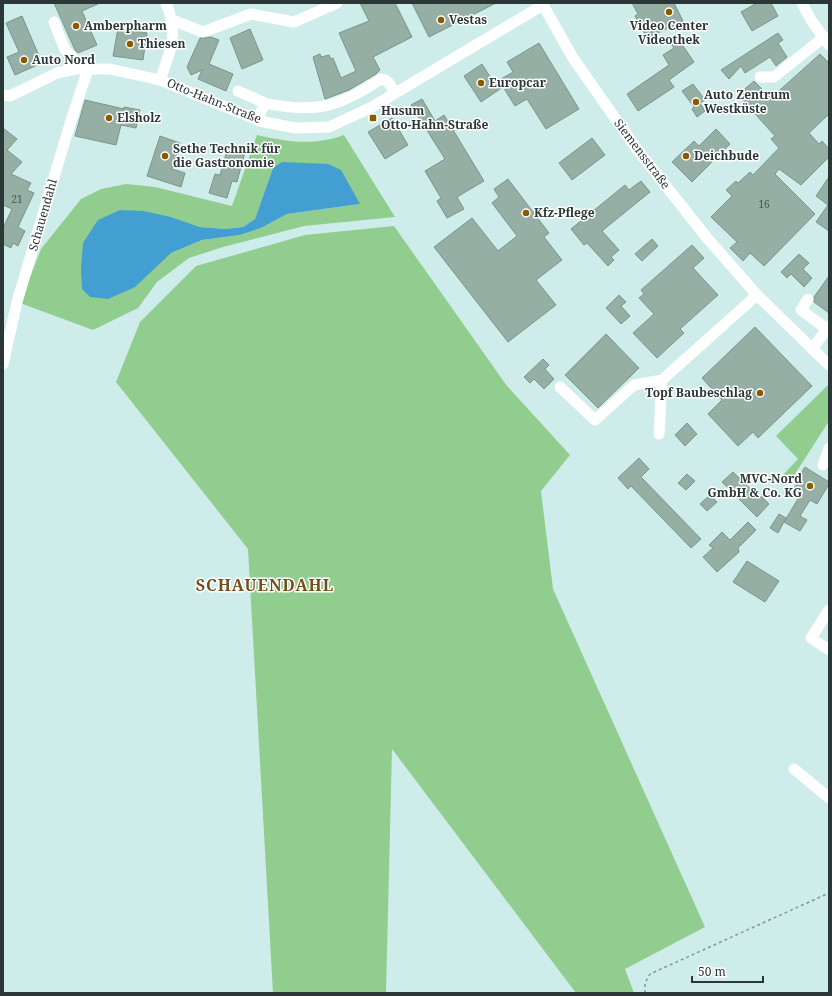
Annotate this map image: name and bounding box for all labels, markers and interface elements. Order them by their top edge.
marker: Video Center Videothek [664,7,674,17]
place label: Vestas [449,11,487,28]
marker: Vestas [436,15,446,25]
place label: Amberpharm [84,17,167,34]
place label: Video Center Videothek [630,17,709,48]
marker: Amberpharm [71,21,81,31]
place label: Thiesen [138,35,186,52]
marker: Thiesen [125,39,135,49]
place label: Auto Nord [32,51,95,68]
marker: Auto Nord [19,55,29,65]
street label: Otto-Hahn-Straße [164,74,264,127]
place label: Europcar [489,74,547,91]
marker: Europcar [476,78,486,88]
place label: Auto Zentrum Westküste [704,86,790,117]
marker: Auto Zentrum Westküste [691,97,701,107]
place label: Husum Otto-Hahn-Straße [381,102,489,133]
place label: Elsholz [117,109,161,126]
marker: Elsholz [104,113,114,123]
marker: Husum Otto-Hahn-Straße [368,113,378,123]
street label: Siemensstraße [610,115,674,192]
place label: Sethe Technik für die Gastronomie [173,140,281,171]
place label: Deichbude [694,147,759,164]
marker: Sethe Technik für die Gastronomie [160,151,170,161]
marker: Deichbude [681,151,691,161]
street label: Schauendahl [24,177,61,253]
house number: 21 [11,192,23,206]
house number: 16 [758,197,770,211]
place label: Kfz-Pflege [534,204,595,221]
marker: Kfz-Pflege [521,208,531,218]
place label: Topf Baubeschlag [645,384,752,401]
marker: Topf Baubeschlag [755,388,765,398]
place label: MVC-Nord GmbH & Co. KG [708,470,802,501]
marker: MVC-Nord GmbH & Co. KG [805,481,815,491]
district label: SCHAUENDAHL [196,574,334,596]
scale bar [692,958,763,984]
text: 50 m [698,963,726,980]

